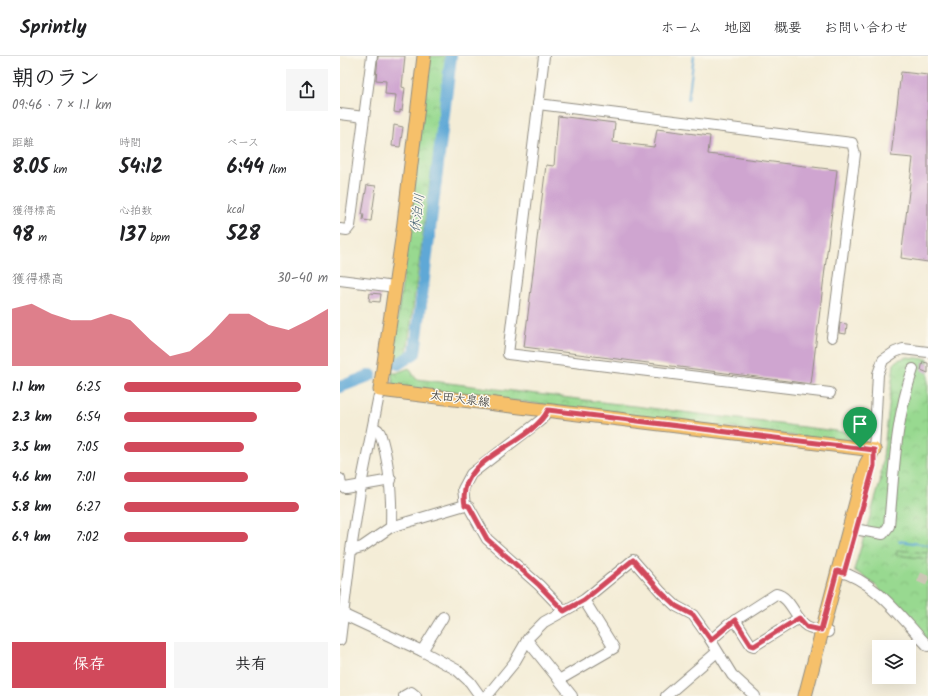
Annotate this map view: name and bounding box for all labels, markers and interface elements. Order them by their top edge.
text: Sprintly [20,13,87,43]
text: ホーム [661,17,702,39]
text: 地図 [724,17,752,39]
text: 概要 [774,17,802,39]
text: お問い合わせ [824,17,908,39]
text: 朝のラン [12,62,100,97]
button: share [286,69,328,111]
text: 09:46 · 7 × 1.1 km [12,95,112,116]
text: 距離 [12,134,34,152]
text: 時間 [119,134,141,152]
text: ペース [227,134,259,152]
text: 8.05 [12,152,49,184]
text: 54:12 [119,152,163,184]
text: 6:44 [227,152,264,184]
text: km [49,161,67,179]
text: /km [264,161,286,179]
water label: 休泊川 [405,192,431,234]
text: kcal [227,201,245,219]
text: 獲得標高 [12,202,56,220]
text: 心拍数 [119,202,152,220]
text: 528 [227,219,260,251]
text: 98 [12,220,34,252]
text: 137 [119,220,146,252]
text: m [34,229,47,247]
text: bpm [146,229,170,247]
text: 30–40 m [277,268,328,289]
text: 獲得標高 [12,269,64,290]
text: 1.1 km [12,377,45,398]
text: 6:25 [76,377,101,398]
street label: 太田大泉線 [429,386,491,412]
text: 2.3 km [12,407,52,428]
text: 6:54 [76,407,101,428]
pin [843,407,877,448]
icon: arrive [849,413,871,435]
text: 3.5 km [12,437,51,458]
text: 7:05 [76,437,99,458]
text: 4.6 km [12,467,51,488]
text: 7:01 [76,467,96,488]
text: 5.8 km [12,497,51,518]
text: 6:27 [76,497,100,518]
text: 6.9 km [12,527,51,548]
text: 7:02 [76,527,99,548]
map controls [872,640,916,684]
button: layers [872,640,916,684]
button: 保存 [12,642,166,688]
button: 共有 [174,642,328,688]

